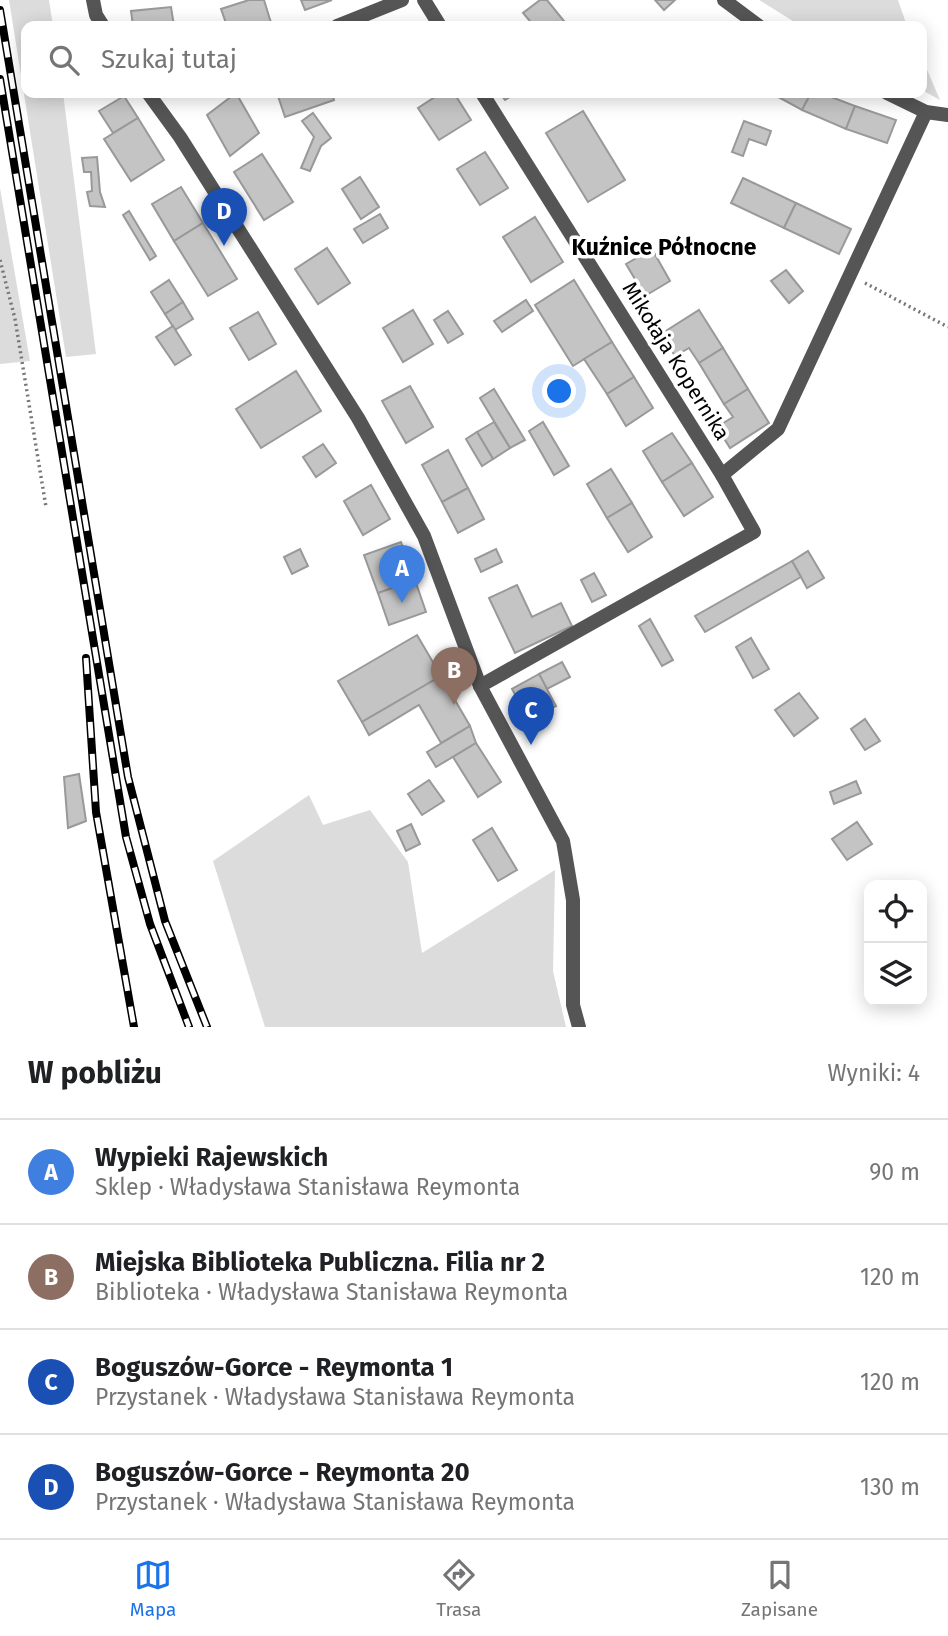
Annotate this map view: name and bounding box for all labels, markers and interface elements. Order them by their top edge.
search box [21,21,927,98]
icon: search [45,41,83,79]
text: Szukaj tutaj [101,44,237,75]
pin: D [201,188,247,246]
district label: Kuźnice Północne [572,233,757,261]
street label: Mikołaja Kopernika [617,277,735,445]
your location [542,374,576,408]
pin: A [379,545,425,603]
pin: B [431,647,477,705]
pin: C [508,687,554,745]
map controls [864,880,927,1006]
button: locate [864,880,927,943]
button: layers [864,943,927,1006]
text: W pobliżu [28,1055,162,1091]
text: Wyniki: 4 [828,1059,920,1087]
text: Wypieki Rajewskich [95,1142,328,1173]
text: A [44,1158,58,1186]
text: 90 m [869,1158,920,1186]
text: Sklep · Władysława Stanisława Reymonta [95,1173,520,1201]
text: Miejska Biblioteka Publiczna. Filia nr 2 [95,1247,545,1278]
text: B [44,1263,58,1291]
text: 120 m [860,1263,920,1291]
text: Biblioteka · Władysława Stanisława Reymonta [95,1278,568,1306]
text: Boguszów-Gorce - Reymonta 1 [95,1352,453,1383]
text: C [44,1368,58,1396]
text: 120 m [860,1368,920,1396]
text: Przystanek · Władysława Stanisława Reymonta [95,1383,575,1411]
text: Boguszów-Gorce - Reymonta 20 [95,1457,470,1488]
text: D [44,1473,58,1501]
text: 130 m [860,1473,920,1501]
text: Przystanek · Władysława Stanisława Reymonta [95,1488,575,1516]
tab: Mapa [130,1556,176,1621]
tab: Trasa [436,1556,481,1621]
tab: Zapisane [741,1556,818,1621]

